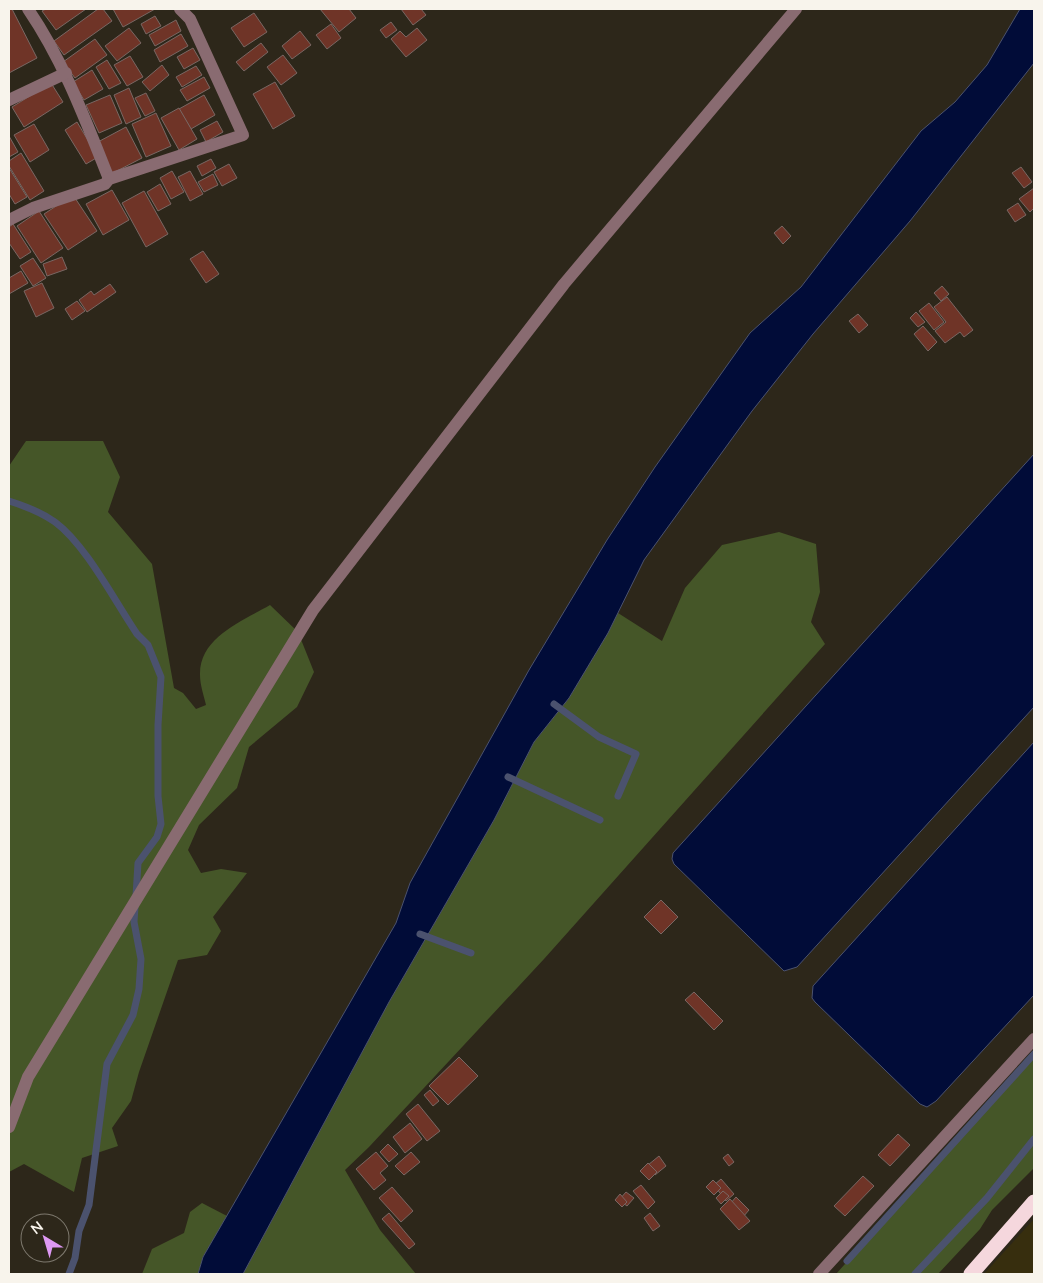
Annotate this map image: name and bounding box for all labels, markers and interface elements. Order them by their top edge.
north arrow [20,1213,70,1263]
text: N [27,1217,46,1237]

